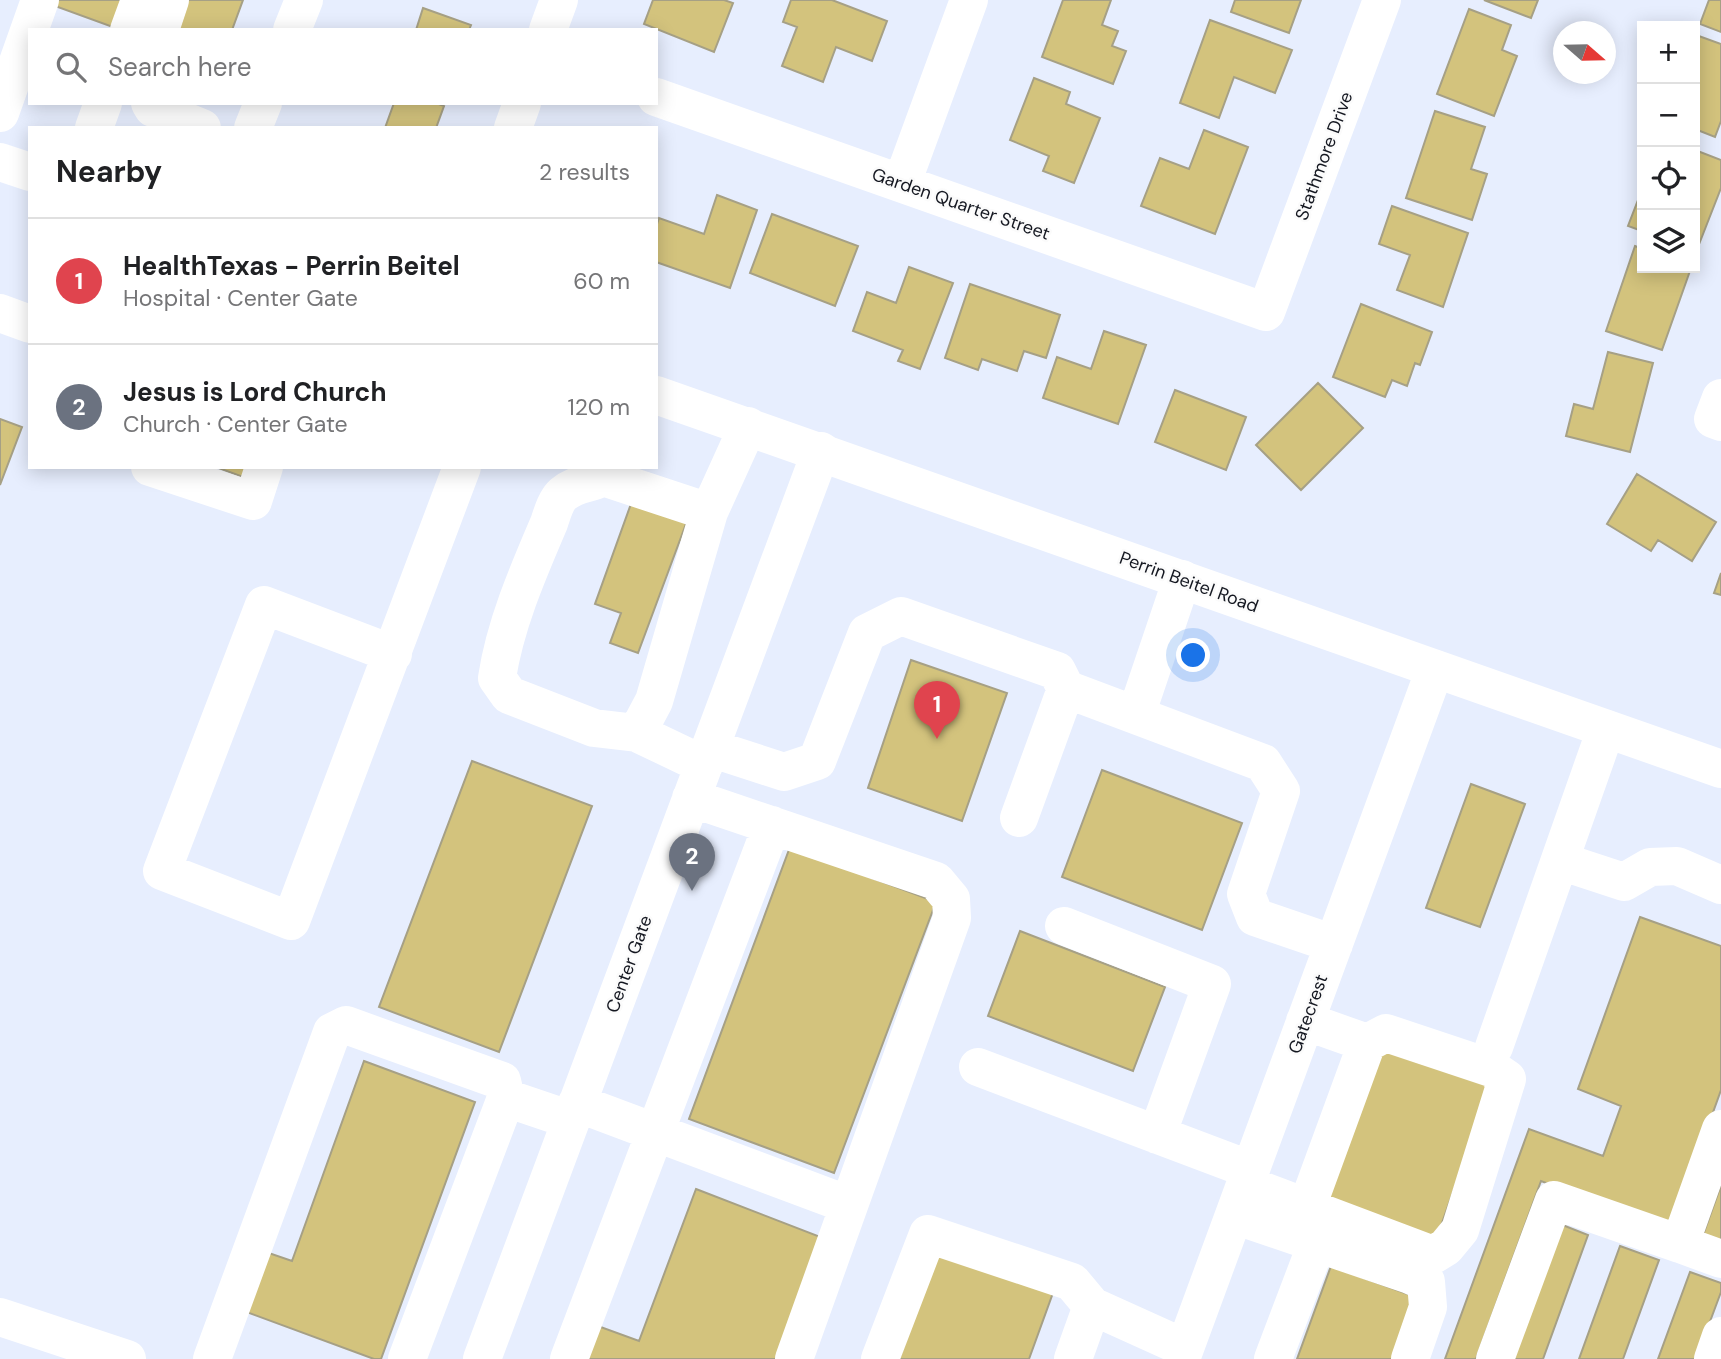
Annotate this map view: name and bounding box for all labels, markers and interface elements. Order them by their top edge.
north arrow [1553,21,1616,84]
map controls [1637,21,1700,273]
button: + [1637,21,1700,84]
search box [28,28,658,105]
icon: search [52,48,90,86]
text: Search here [108,50,251,84]
button: − [1637,84,1700,147]
street label: Stathmore Drive [1290,88,1358,224]
button: locate [1637,147,1700,210]
text: Nearby [56,152,162,191]
text: 2 results [539,157,630,187]
street label: Garden Quarter Street [869,162,1053,246]
button: layers [1637,210,1700,273]
text: HealthTexas - Perrin Beitel [123,249,460,283]
text: 1 [75,266,83,296]
text: 60 m [573,266,630,296]
text: Hospital · Center Gate [123,283,358,313]
text: Jesus is Lord Church [123,375,386,409]
text: 2 [72,392,86,422]
text: 120 m [567,392,630,422]
text: Church · Center Gate [123,409,348,439]
street label: Perrin Beitel Road [1116,546,1262,618]
your location [1176,638,1210,672]
pin: 1 [914,681,960,739]
pin: 2 [669,833,715,891]
street label: Center Gate [600,912,658,1016]
street label: Gatecrest [1283,971,1333,1057]

